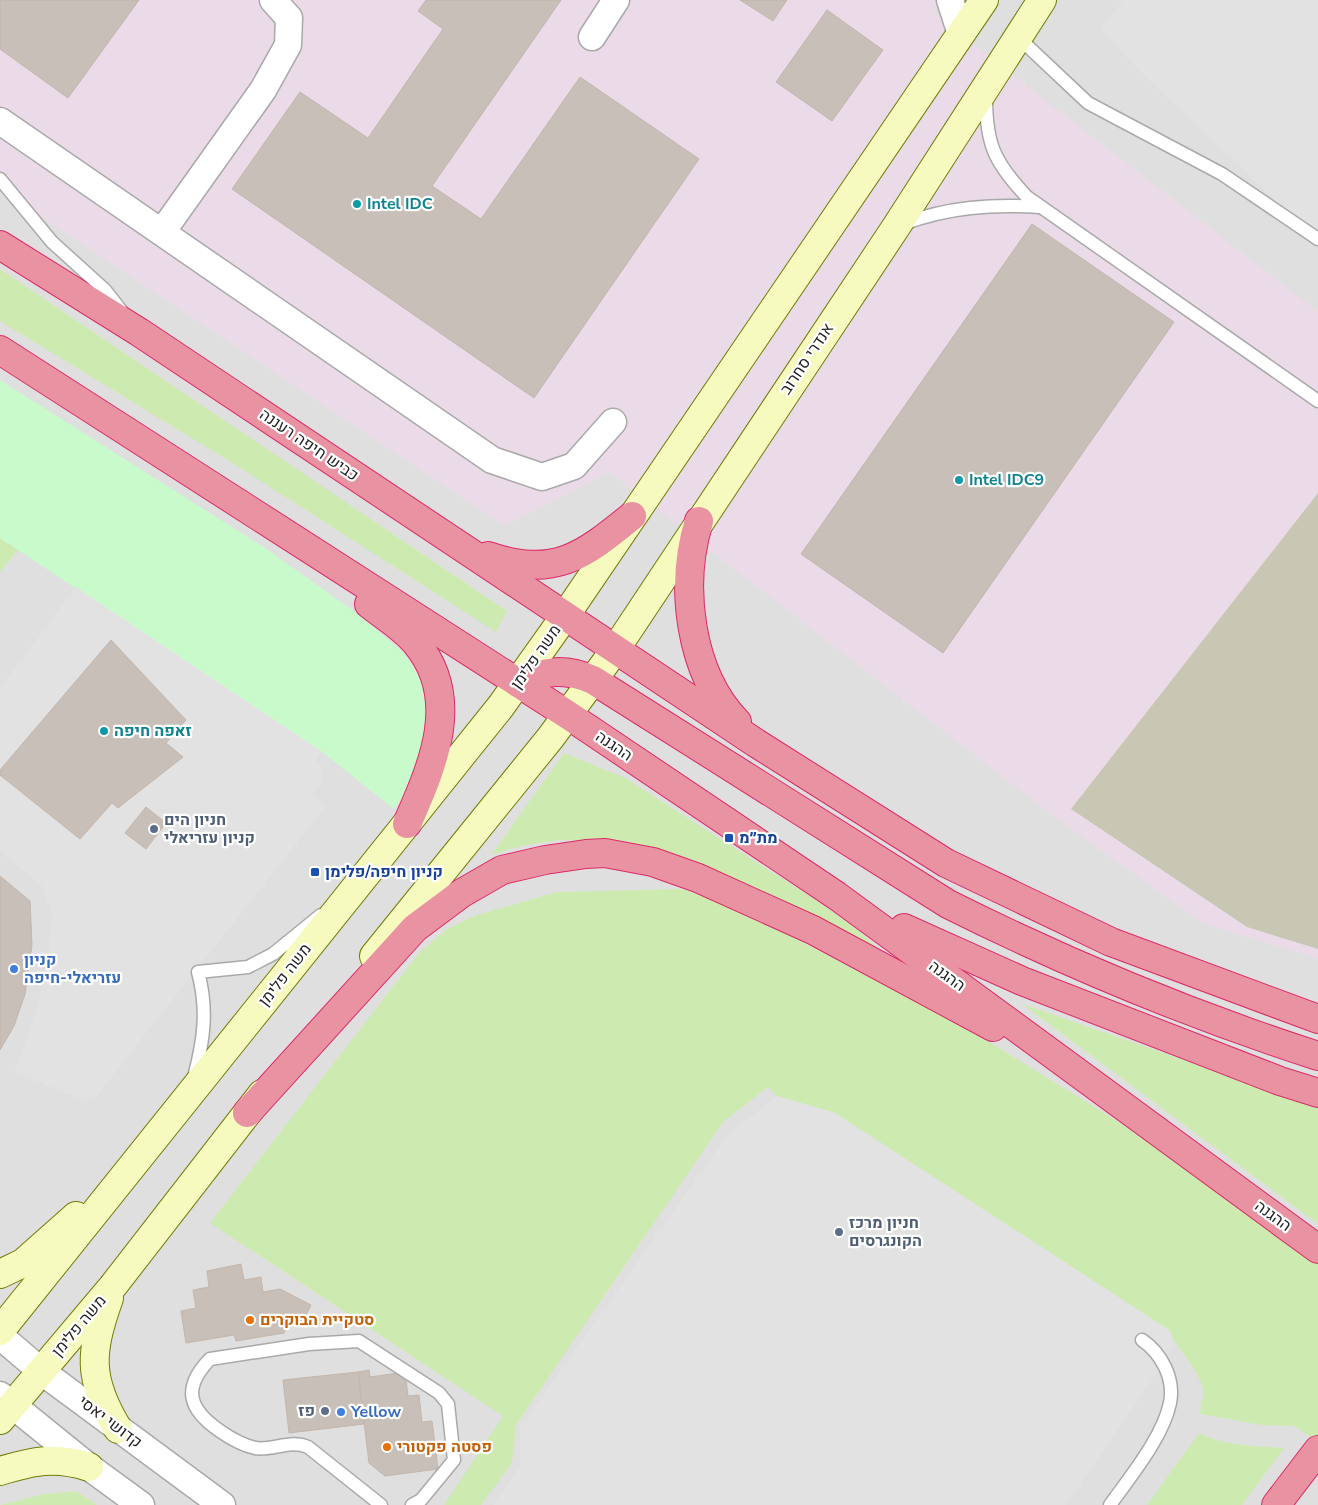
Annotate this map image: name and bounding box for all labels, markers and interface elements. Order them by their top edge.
place label: Intel IDC [367,193,433,215]
marker: Intel IDC [351,198,363,210]
street label: אנדרי סחרוב [775,319,839,399]
street label: כביש חיפה רעננה [255,404,363,486]
place label: Intel IDC9 [969,469,1044,491]
marker: Intel IDC9 [953,474,965,486]
street label: משה פלימן [506,620,566,694]
place label: זאפה חיפה [114,720,192,742]
marker: זאפה חיפה [98,725,110,737]
street label: ההגנה [591,726,637,766]
place label: חניון הים קניון עזריאלי [164,809,255,849]
marker: חניון הים קניון עזריאלי [148,823,160,835]
place label: מת״מ [739,827,778,849]
marker: מת״מ [723,832,735,844]
place label: קניון חיפה/פלימן [325,861,443,883]
marker: קניון חיפה/פלימן [309,866,321,878]
street label: משה פלימן [253,939,317,1011]
place label: קניון עזריאלי-חיפה [24,949,121,989]
street label: ההגנה [924,955,970,997]
marker: קניון עזריאלי-חיפה [8,963,20,975]
street label: ההגנה [1250,1195,1296,1237]
place label: חניון מרכז הקונגרסים [849,1212,922,1252]
marker: חניון מרכז הקונגרסים [833,1226,845,1238]
street label: משה פלימן [47,1291,111,1361]
place label: סטקיית הבוקרים [260,1309,374,1331]
marker: סטקיית הבוקרים [244,1314,256,1326]
street label: קדושי יאסי [74,1391,146,1453]
place label: פז [298,1400,315,1422]
place label: Yellow [350,1401,401,1423]
marker: פז [319,1405,331,1417]
marker: Yellow [335,1406,347,1418]
place label: פסטה פקטורי [397,1436,492,1458]
marker: פסטה פקטורי [381,1441,393,1453]

